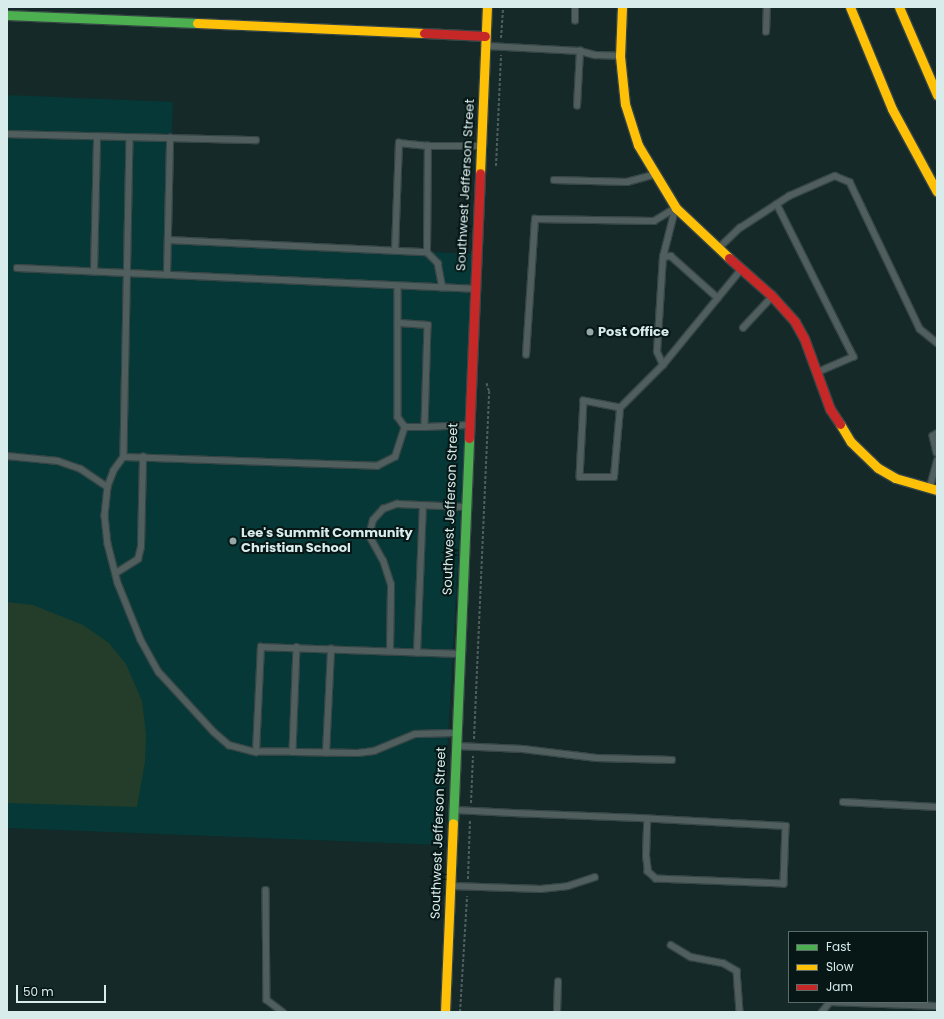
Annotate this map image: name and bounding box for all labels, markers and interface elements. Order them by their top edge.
street label: Southwest Jefferson Street [454,99,478,271]
place label: Post Office [598,324,669,340]
marker: Post Office [585,327,595,337]
street label: Southwest Jefferson Street [440,423,462,595]
place label: Lee's Summit Community Christian School [241,526,413,557]
marker: Lee's Summit Community Christian School [228,536,238,546]
street label: Southwest Jefferson Street [428,747,450,919]
legend [788,931,928,1003]
text: Fast [826,938,851,955]
text: Slow [826,958,854,975]
scale bar [18,977,108,1003]
text: Jam [826,978,853,995]
text: 50 m [23,983,54,1000]

